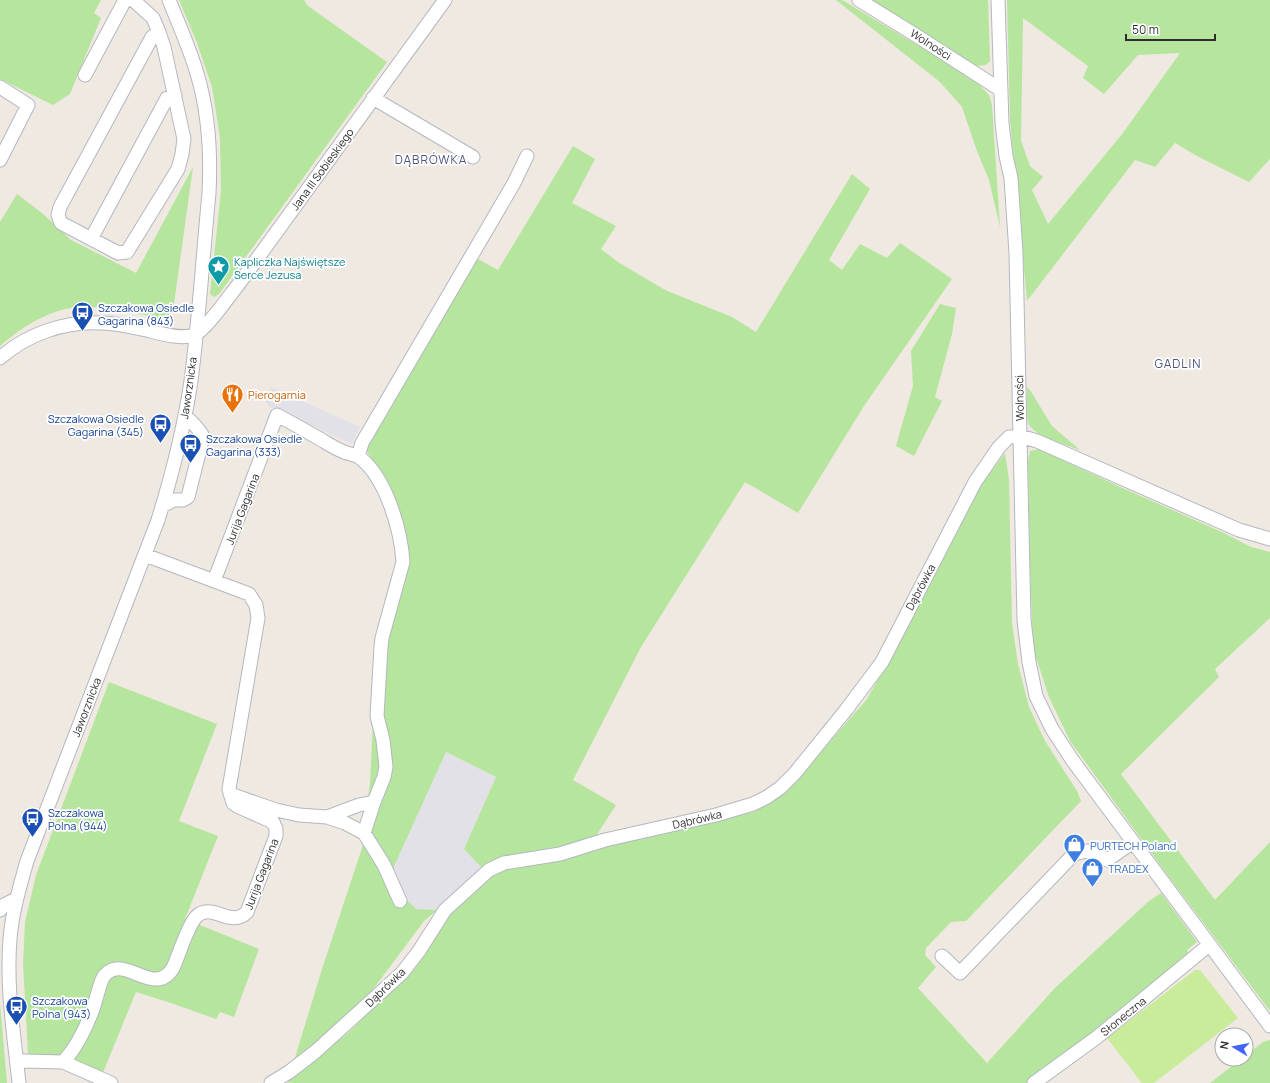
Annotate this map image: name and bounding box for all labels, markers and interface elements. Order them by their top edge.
scale bar [1126,16,1215,42]
text: 50 m [1132,21,1159,38]
street label: Wolności [908,25,954,63]
street label: Jana III Sobieskiego [287,125,357,213]
district label: DĄBRÓWKA [395,151,467,168]
place icon: Kapliczka Najświętsze Serce Jezusa [205,254,231,287]
place label: Kapliczka Najświętsze Serce Jezusa [234,254,346,282]
bus stop icon: Szczakowa Osiedle Gagarina (843) [69,300,95,333]
place label: Szczakowa Osiedle Gagarina (843) [98,300,195,328]
district label: GADLIN [1154,355,1202,372]
street label: Jaworznicka [176,356,200,420]
street label: Wolności [1011,375,1027,421]
restaurant icon: Pierogarnia [220,381,246,414]
place label: Pierogarnia [248,387,306,402]
place label: Szczakowa Osiedle Gagarina (345) [48,411,145,439]
bus stop icon: Szczakowa Osiedle Gagarina (345) [147,411,173,444]
bus stop icon: Szczakowa Osiedle Gagarina (333) [177,431,203,464]
place label: Szczakowa Osiedle Gagarina (333) [206,431,303,459]
street label: Jurija Gagarina [222,471,262,547]
street label: Dąbrówka [902,561,938,613]
street label: Jaworznicka [68,675,104,739]
bus stop icon: Szczakowa Polna (944) [19,805,45,838]
place label: Szczakowa Polna (944) [48,805,107,833]
street label: Dąbrówka [671,806,723,832]
shop icon: PURTECH Poland [1062,832,1088,865]
street label: Jurija Gagarina [241,836,281,912]
place label: PURTECH Poland [1090,838,1176,853]
shop icon: TRADEX [1079,855,1105,888]
place label: TRADEX [1108,861,1149,876]
street label: Dąbrówka [362,964,408,1010]
bus stop icon: Szczakowa Polna (943) [4,993,30,1026]
place label: Szczakowa Polna (943) [32,993,91,1021]
street label: Słoneczna [1097,993,1149,1039]
north arrow [1214,1027,1254,1067]
text: N [1216,1040,1232,1050]

